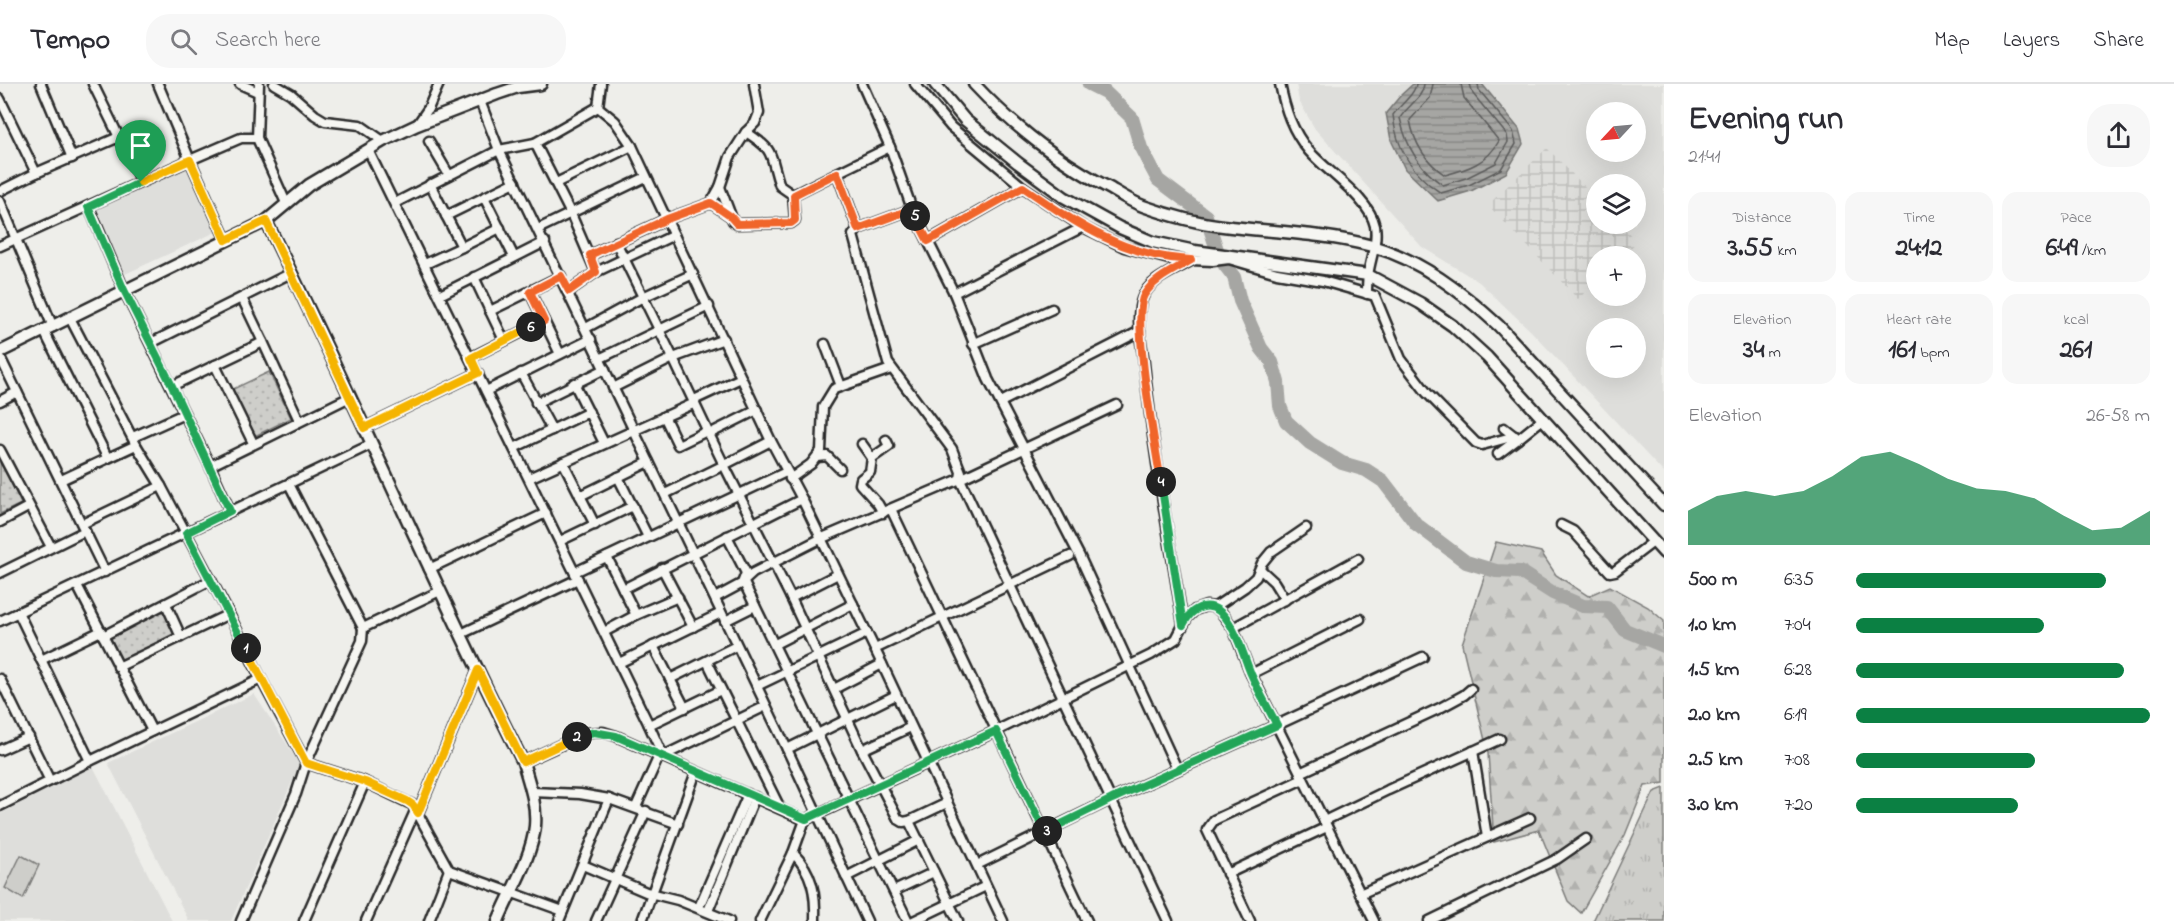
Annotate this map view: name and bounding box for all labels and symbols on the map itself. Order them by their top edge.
north arrow [1586,102,1646,162]
pin [115,120,166,182]
pin: 5 [900,201,930,231]
pin: 6 [516,312,546,342]
pin: 4 [1146,467,1176,497]
pin: 1 [231,633,261,663]
pin: 2 [562,722,592,752]
pin: 3 [1032,816,1062,846]

